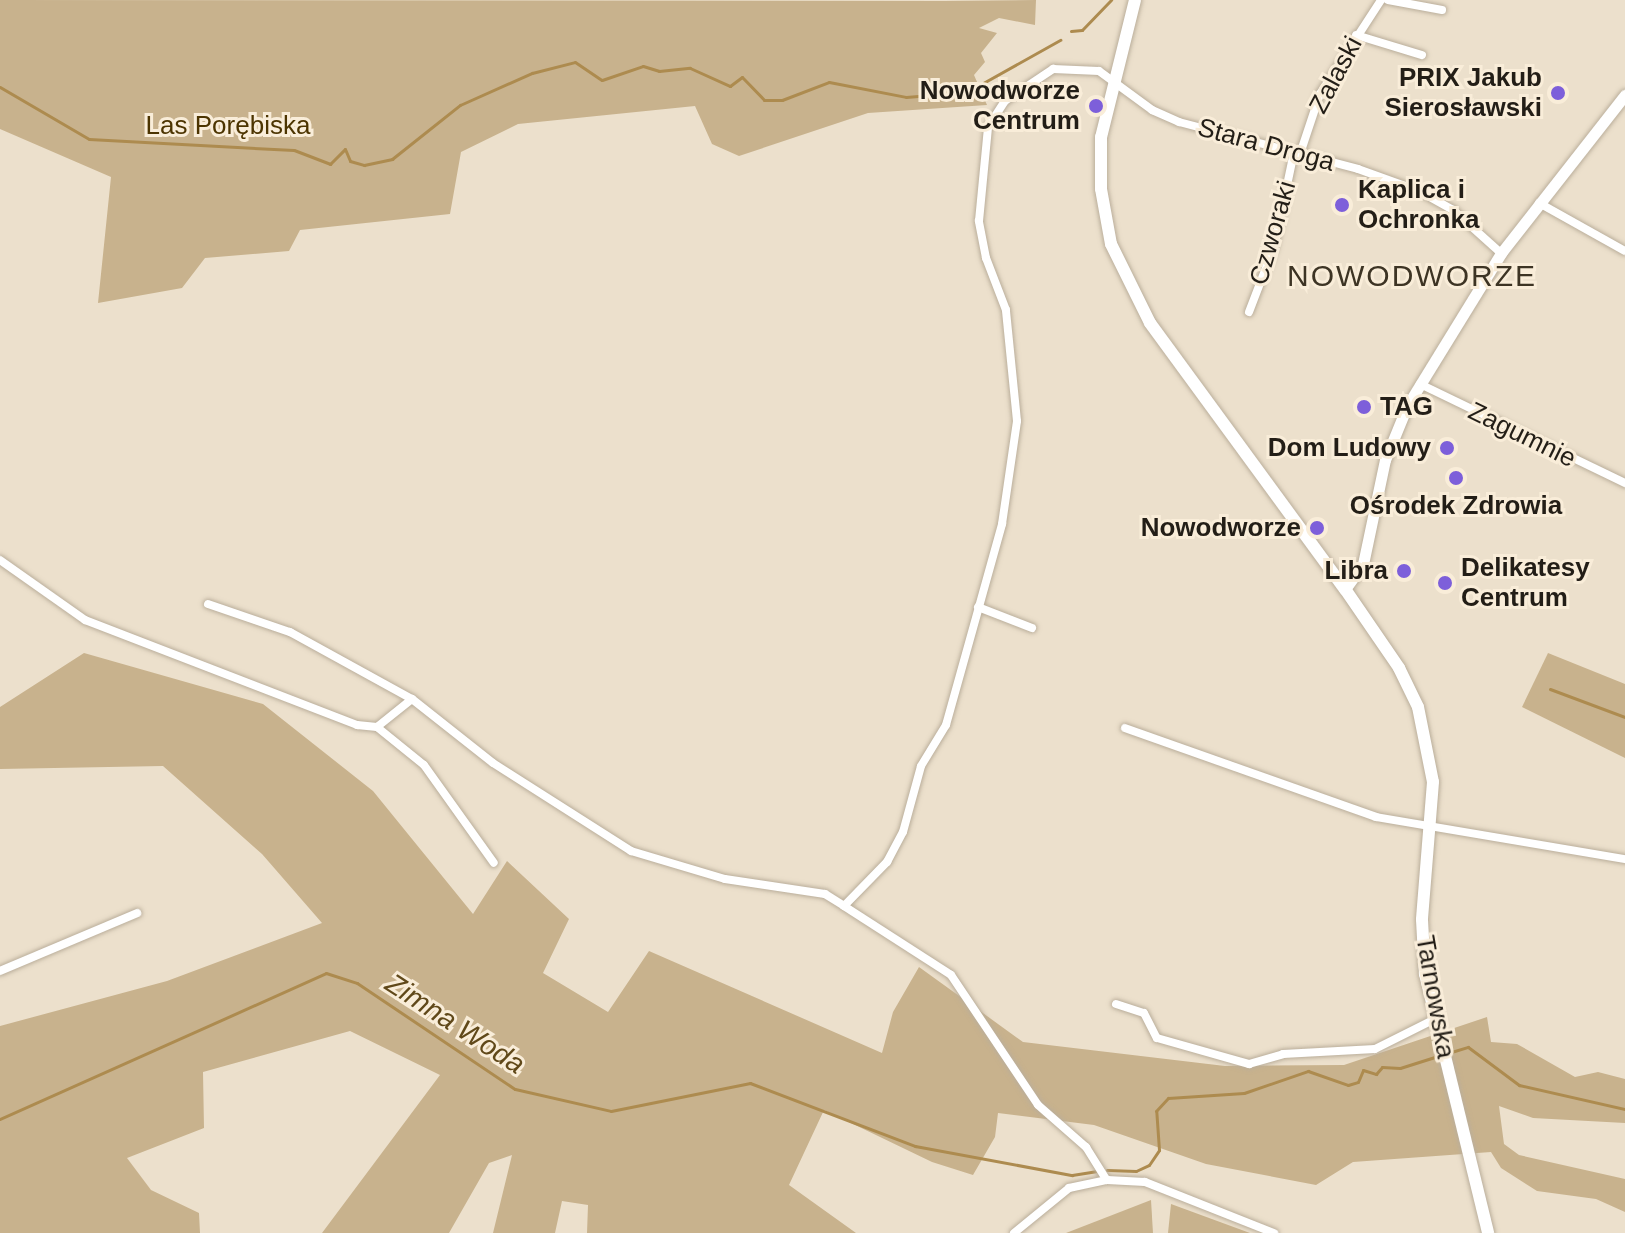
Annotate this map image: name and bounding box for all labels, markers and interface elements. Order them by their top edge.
street label: Zalaski [1303,31,1369,119]
place label: PRIX Jakub Sierosławski [1384,62,1542,124]
place label: Nowodworze Centrum [920,75,1080,136]
marker: PRIX Jakub Sierosławski [1549,84,1567,102]
marker: Nowodworze Centrum [1087,97,1105,115]
park label: Las Porębiska [146,110,310,142]
street label: Stara Droga [1194,112,1338,178]
place label: Kaplica i Ochronka [1358,174,1479,236]
street label: Czworaki [1243,177,1303,289]
marker: Kaplica i Ochronka [1333,196,1351,214]
district label: NOWODWORZE [1287,258,1537,294]
place label: TAG [1380,391,1433,423]
street label: Zagumnie [1463,396,1581,474]
marker: TAG [1355,398,1373,416]
place label: Dom Ludowy [1268,432,1431,464]
marker: Dom Ludowy [1438,439,1456,457]
marker: Ośrodek Zdrowia [1447,469,1465,487]
place label: Ośrodek Zdrowia [1350,490,1562,522]
place label: Nowodworze [1141,512,1301,544]
marker: Nowodworze [1308,519,1326,537]
place label: Delikatesy Centrum [1461,552,1590,614]
place label: Libra [1324,555,1388,587]
marker: Libra [1395,562,1413,580]
marker: Delikatesy Centrum [1436,574,1454,592]
street label: Tarnowska [1409,933,1461,1061]
water label: Zimna Woda [379,967,531,1081]

